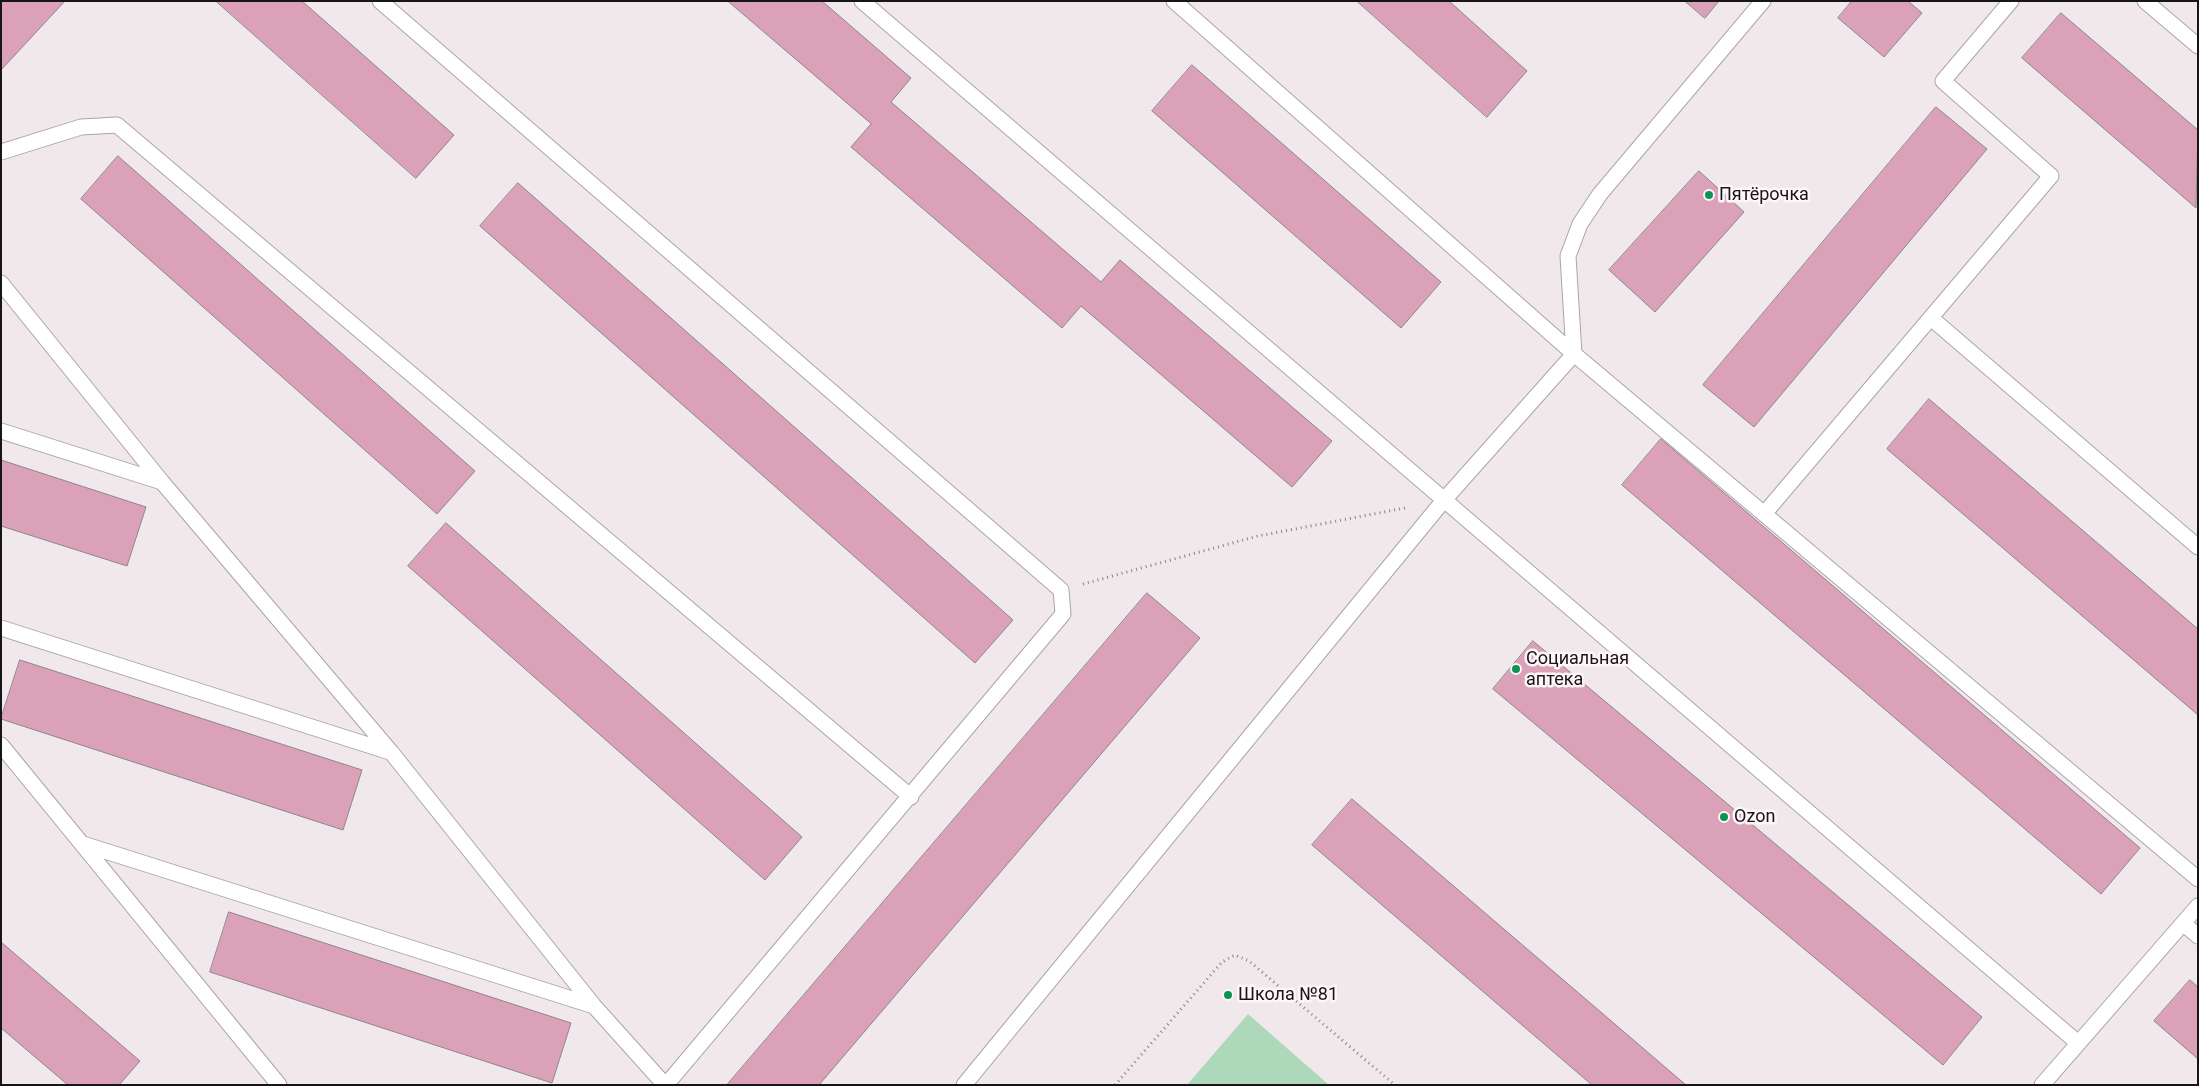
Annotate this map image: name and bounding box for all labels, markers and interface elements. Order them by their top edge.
place label: Пятёрочка [1719,184,1809,206]
marker: Пятёрочка [1703,189,1715,201]
place label: Социальная аптека [1526,648,1629,691]
marker: Социальная аптека [1510,663,1522,675]
place label: Ozon [1734,806,1775,828]
marker: Ozon [1718,811,1730,823]
place label: Школа №81 [1238,984,1338,1006]
marker: Школа №81 [1222,989,1234,1001]

